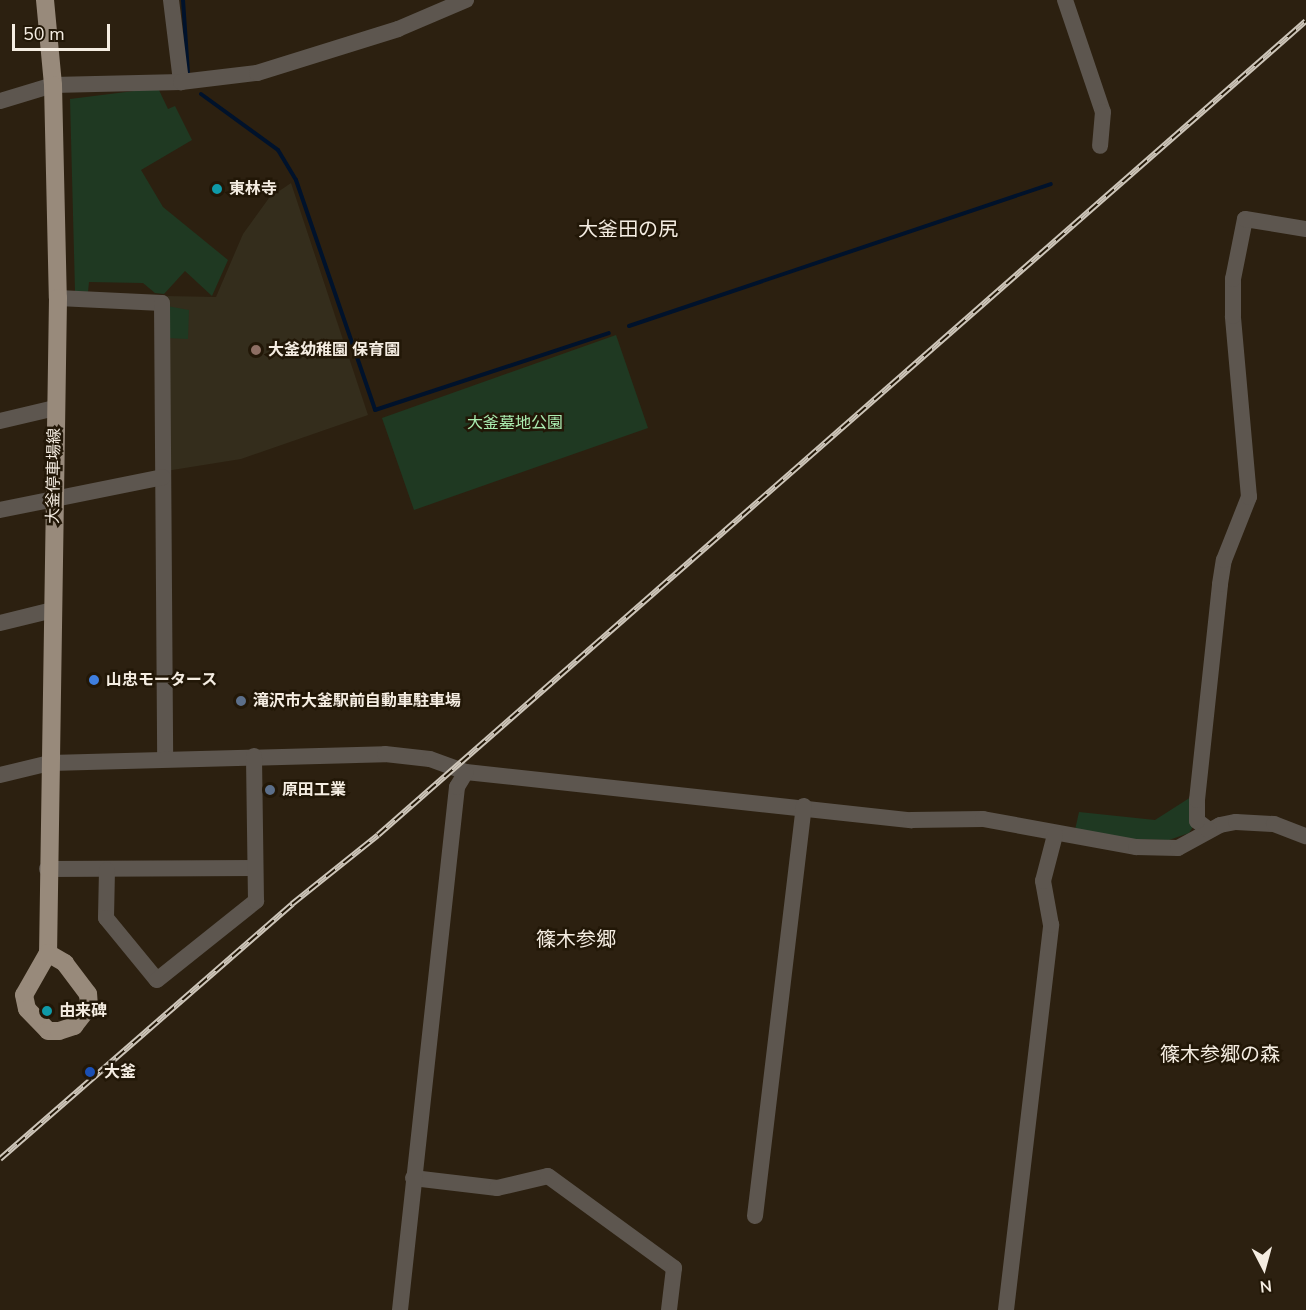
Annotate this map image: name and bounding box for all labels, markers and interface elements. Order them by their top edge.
scale bar [15,12,112,50]
text: 50 m [23,22,65,46]
place label: 東林寺 [229,179,277,199]
marker: 東林寺 [210,182,224,196]
district label: 大釜田の尻 [578,217,678,241]
place label: 大釜幼稚園 保育園 [268,340,400,360]
marker: 大釜幼稚園 保育園 [249,343,263,357]
park label: 大釜墓地公園 [467,413,563,433]
street label: 大釜停車場線 [44,428,64,524]
place label: 山忠モータース [106,670,218,690]
marker: 山忠モータース [87,673,101,687]
place label: 滝沢市大釜駅前自動車駐車場 [253,691,461,711]
marker: 滝沢市大釜駅前自動車駐車場 [234,694,248,708]
place label: 原田工業 [282,780,346,800]
marker: 原田工業 [263,783,277,797]
district label: 篠木参郷 [536,927,616,951]
place label: 由来碑 [59,1001,107,1021]
marker: 由来碑 [40,1004,54,1018]
district label: 篠木参郷の森 [1160,1042,1280,1066]
place label: 大釜 [104,1062,136,1082]
marker: 大釜 [81,1063,99,1081]
north arrow [1234,1238,1294,1298]
text: N [1259,1274,1273,1297]

